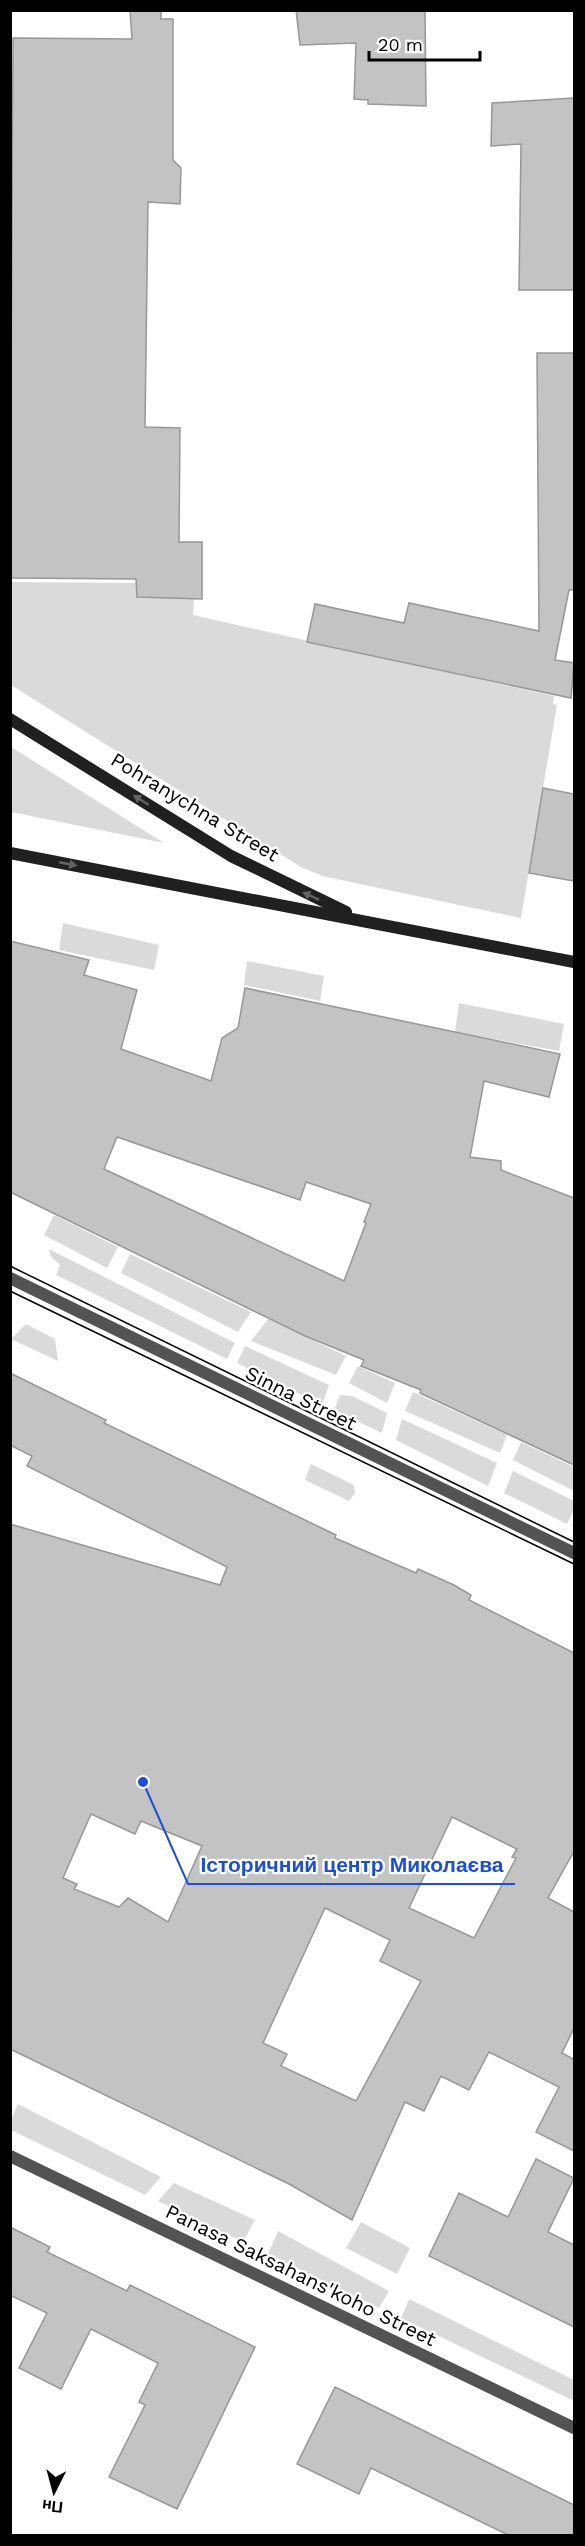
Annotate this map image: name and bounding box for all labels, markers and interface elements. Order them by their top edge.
scale bar [369,24,480,62]
text: 20 m [378,34,423,55]
street label: Pohranychna Street [107,747,284,867]
one-way arrow [133,794,149,805]
one-way arrow [59,860,78,869]
one-way arrow [302,891,319,900]
street label: Sinna Street [242,1361,361,1436]
callout: Історичний центр Миколаєва [188,1845,515,1884]
text: Історичний центр Миколаєва [200,1852,504,1877]
street label: Panasa Saksahans'koho Street [162,2199,441,2351]
north arrow [24,2462,84,2522]
text: Пн [41,2496,64,2517]

